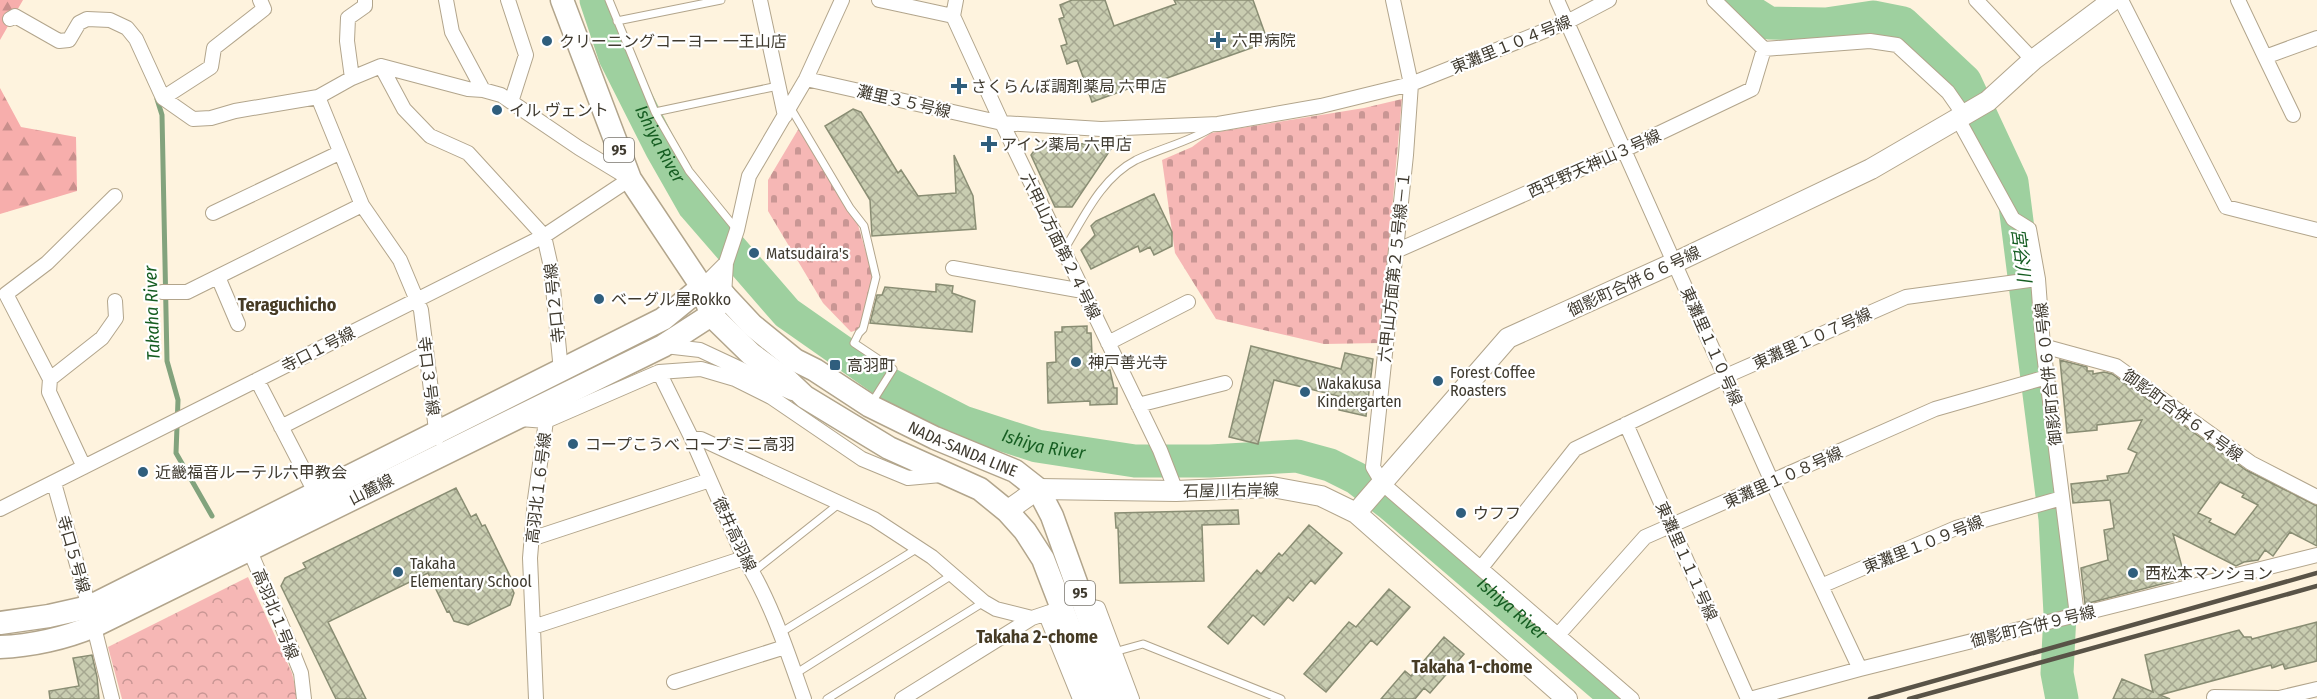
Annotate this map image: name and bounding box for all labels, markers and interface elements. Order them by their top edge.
street label: 東灘里１０４号線 [1448,12,1574,77]
marker: 六甲病院 [1209,31,1227,49]
place label: 六甲病院 [1232,31,1296,50]
place label: クリーニングコーヨー 一王山店 [559,32,787,51]
marker: クリーニングコーヨー 一王山店 [540,34,554,48]
place label: さくらんぼ調剤薬局 六甲店 [971,77,1167,96]
marker: さくらんぼ調剤薬局 六甲店 [952,79,966,93]
street label: 灘里３５号線 [855,81,953,122]
place label: イル ヴェント [509,101,609,120]
water label: Ishiya River [630,102,690,187]
marker: イル ヴェント [490,103,504,117]
street label: 西平野天神山３号線 [1525,125,1664,201]
place label: アイン薬局 六甲店 [1001,135,1132,154]
marker: アイン薬局 六甲店 [982,137,996,151]
road number: 95 [604,138,634,162]
street label: 六甲山方面第２４号線 [1017,170,1104,322]
street label: 六甲山方面第２５号線－１ [1375,171,1414,364]
water label: 宮谷川 [2007,227,2035,285]
street label: 御影町合併６６号線 [1565,242,1703,320]
place label: Matsudaira's [766,244,849,263]
marker: Matsudaira's [747,246,761,260]
street label: 寺口２号線 [541,262,568,344]
water label: Takaha River [139,264,165,361]
street label: 東灘里１１０号線 [1677,284,1746,409]
place label: ベーグル屋Rokko [611,290,731,309]
marker: ベーグル屋Rokko [592,292,606,306]
district label: Teraguchicho [238,294,337,316]
street label: 御影町合併６０号線 [2032,301,2065,447]
street label: 東灘里１０７号線 [1750,304,1875,373]
street label: 寺口１号線 [278,323,358,376]
street label: 寺口３号線 [414,335,443,417]
place label: 神戸善光寺 [1088,353,1168,372]
marker: 神戸善光寺 [1069,355,1083,369]
place label: 高羽町 [847,356,895,375]
marker: 高羽町 [828,358,842,372]
place label: Forest Coffee Roasters [1450,363,1535,400]
street label: 御影町合併６４号線 [2119,365,2247,465]
place label: Wakakusa Kindergarten [1317,374,1402,411]
marker: Forest Coffee Roasters [1431,374,1445,388]
marker: Wakakusa Kindergarten [1298,385,1312,399]
street label: NADA-SANDA LINE [905,417,1020,481]
water label: Ishiya River [999,424,1087,464]
street label: 高羽北１６号線 [522,431,555,545]
place label: コープこうべ コープミニ高羽 [585,435,795,454]
marker: コープこうべ コープミニ高羽 [566,437,580,451]
street label: 東灘里１０８号線 [1721,443,1846,512]
place label: 近畿福音ルーテル六甲教会 [155,463,347,482]
marker: 近畿福音ルーテル六甲教会 [136,465,150,479]
street label: 山麓線 [346,470,397,509]
street label: 石屋川右岸線 [1183,480,1279,501]
street label: 徳井高羽線 [709,494,760,574]
street label: 東灘里１１１号線 [1652,499,1721,624]
place label: ウフフ [1473,504,1521,523]
marker: ウフフ [1454,506,1468,520]
street label: 東灘里１０９号線 [1860,512,1986,577]
street label: 寺口５号線 [53,513,94,595]
place label: Takaha Elementary School [410,554,532,591]
place label: 西松本マンション [2145,564,2273,583]
marker: Takaha Elementary School [391,565,405,579]
street label: 高羽北１号線 [249,566,302,662]
marker: 西松本マンション [2126,566,2140,580]
water label: Ishiya River [1473,573,1552,645]
road number: 95 [1065,581,1095,605]
street label: 御影町合併９号線 [1969,602,2098,651]
district label: Takaha 2-chome [976,626,1098,648]
district label: Takaha 1-chome [1412,656,1532,678]

